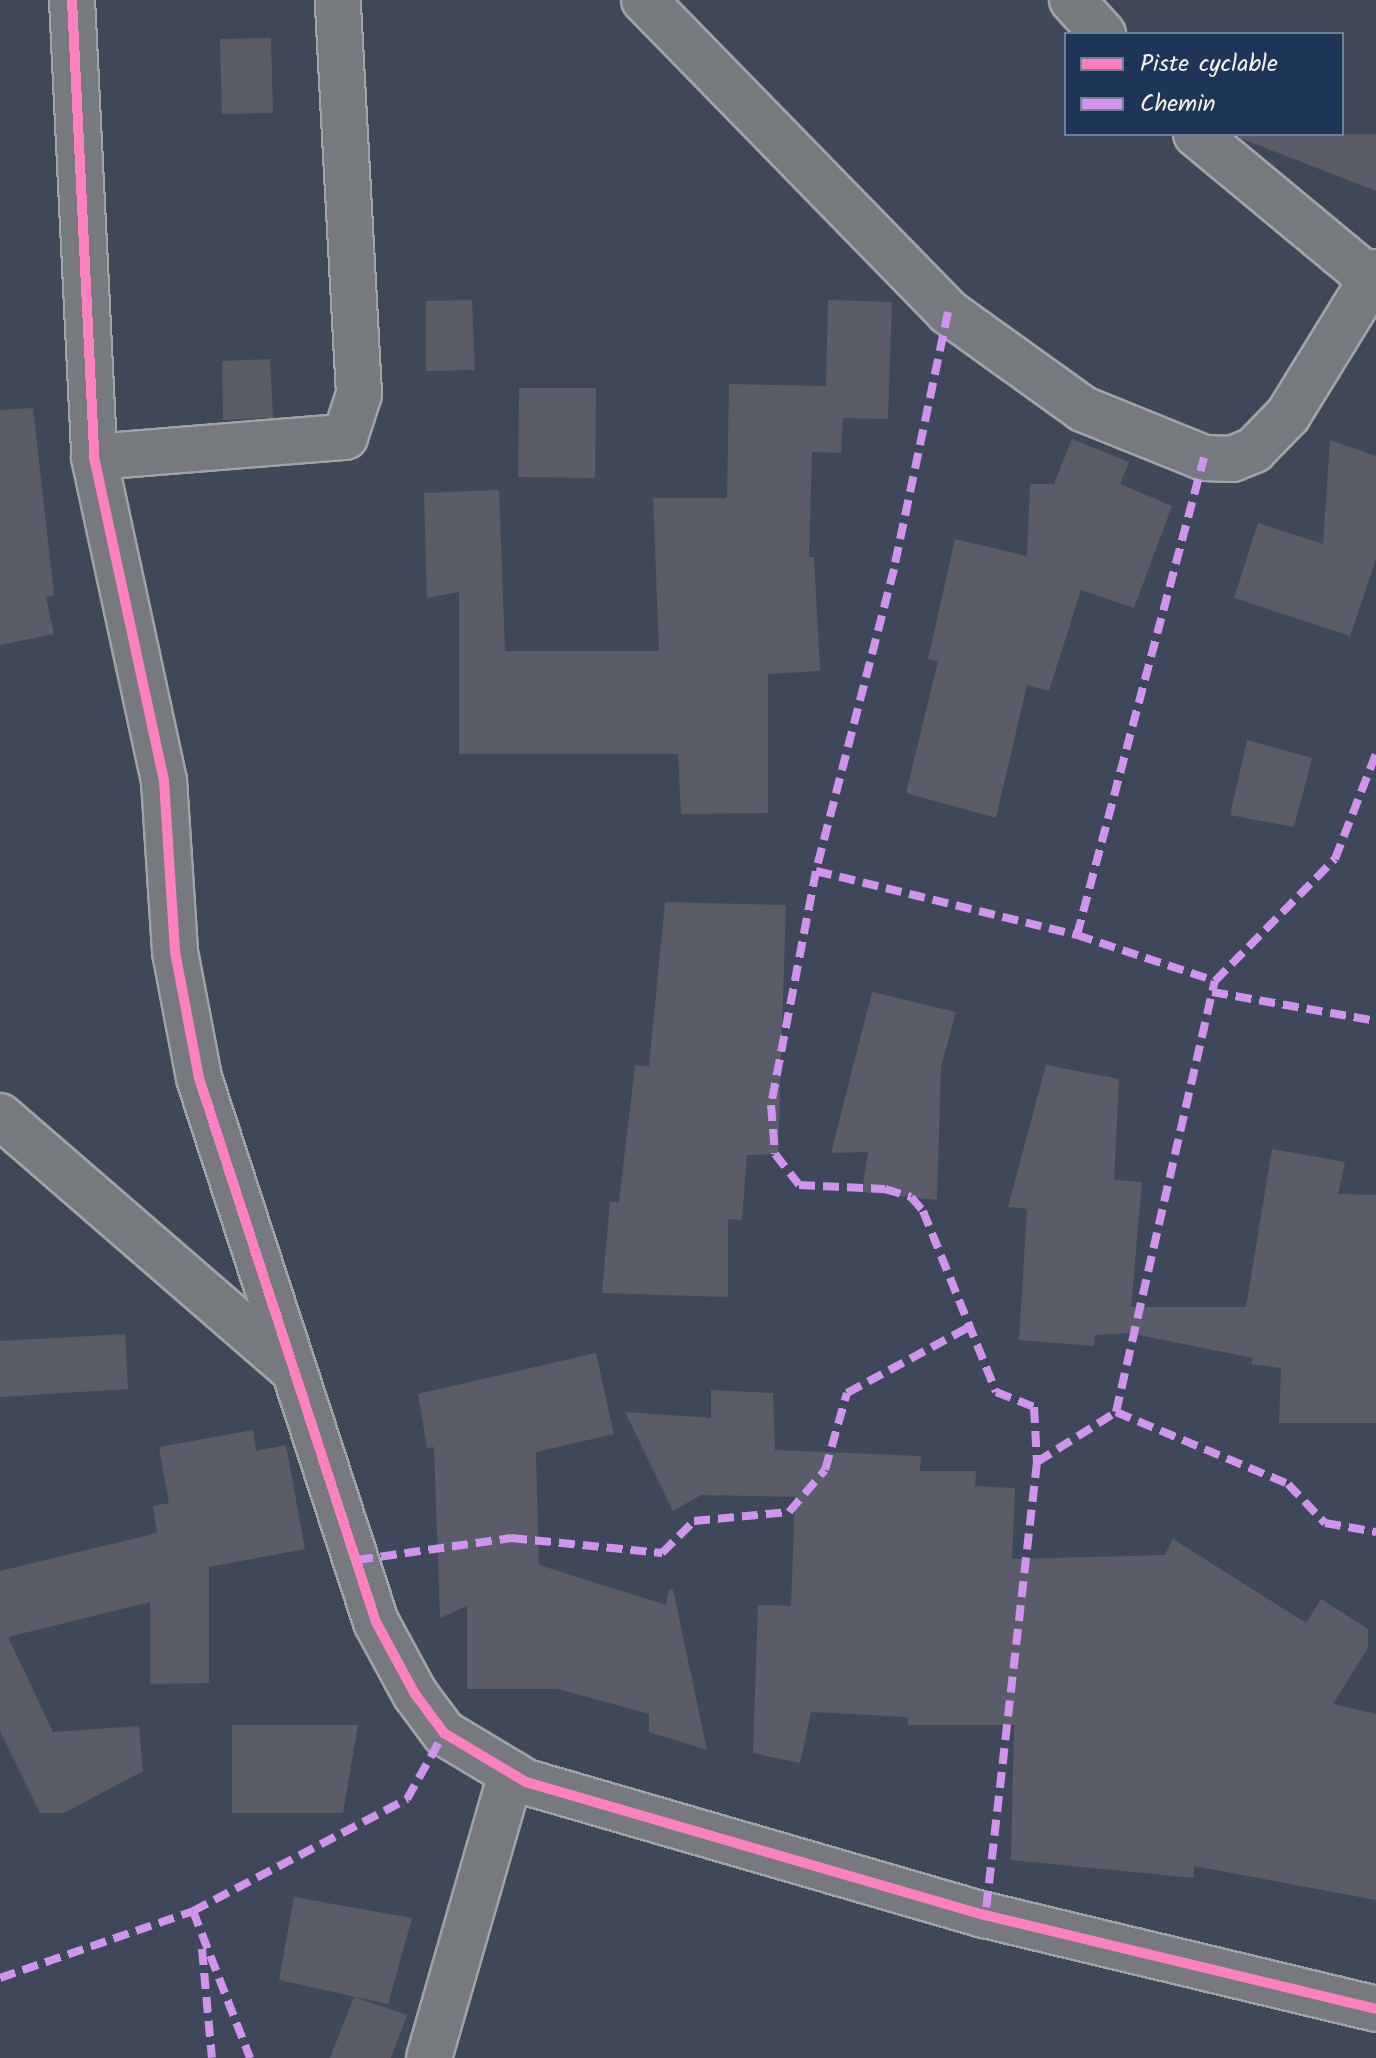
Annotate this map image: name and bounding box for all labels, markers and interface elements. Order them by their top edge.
legend [1064,32,1344,136]
text: Piste cyclable [1140,45,1278,84]
text: Chemin [1140,85,1216,124]

